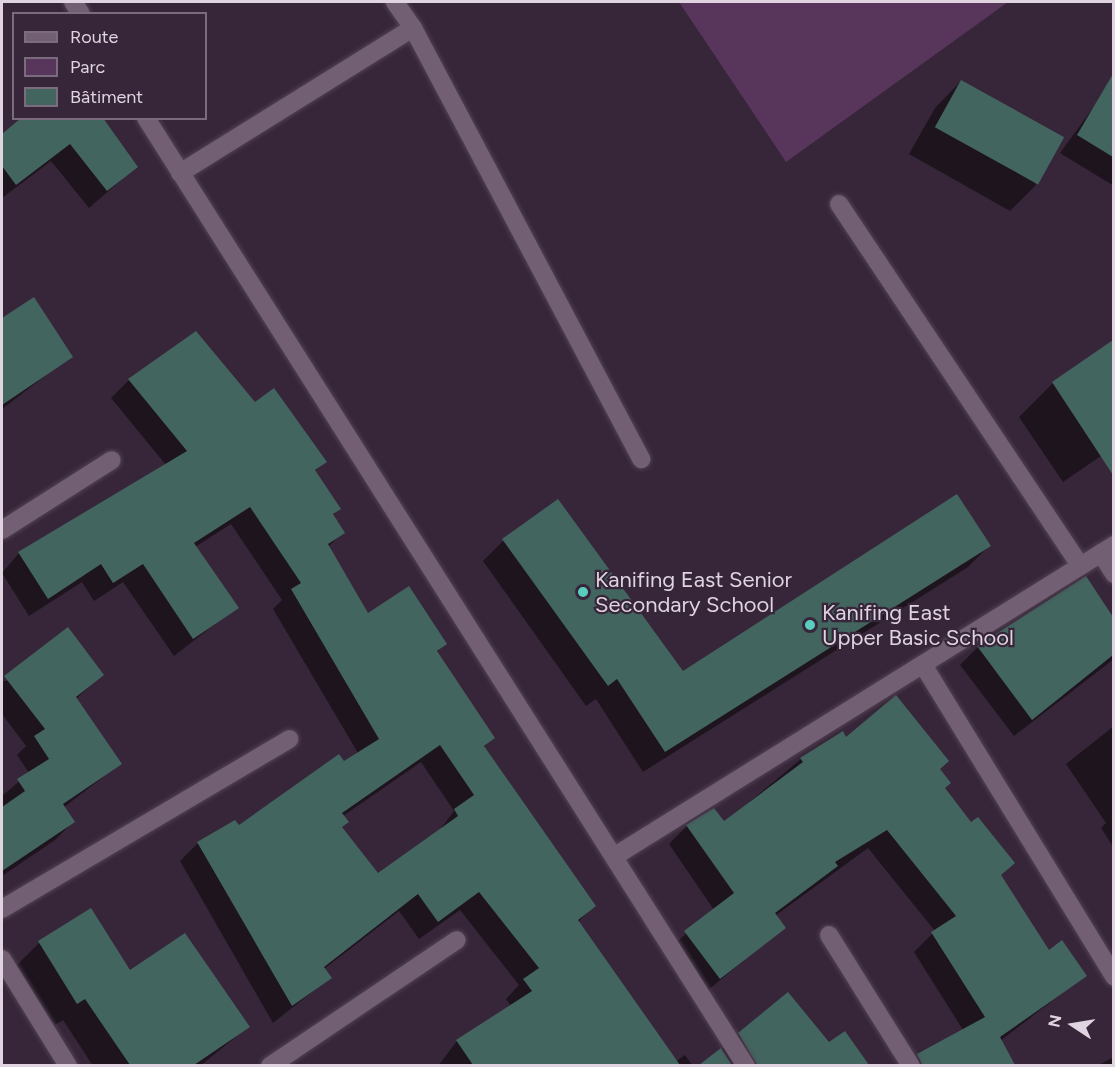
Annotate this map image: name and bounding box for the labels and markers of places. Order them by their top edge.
place label: Kanifing East Senior Secondary School [595,566,792,618]
marker: Kanifing East Senior Secondary School [576,585,590,599]
place label: Kanifing East Upper Basic School [822,599,1014,650]
marker: Kanifing East Upper Basic School [803,618,817,632]

